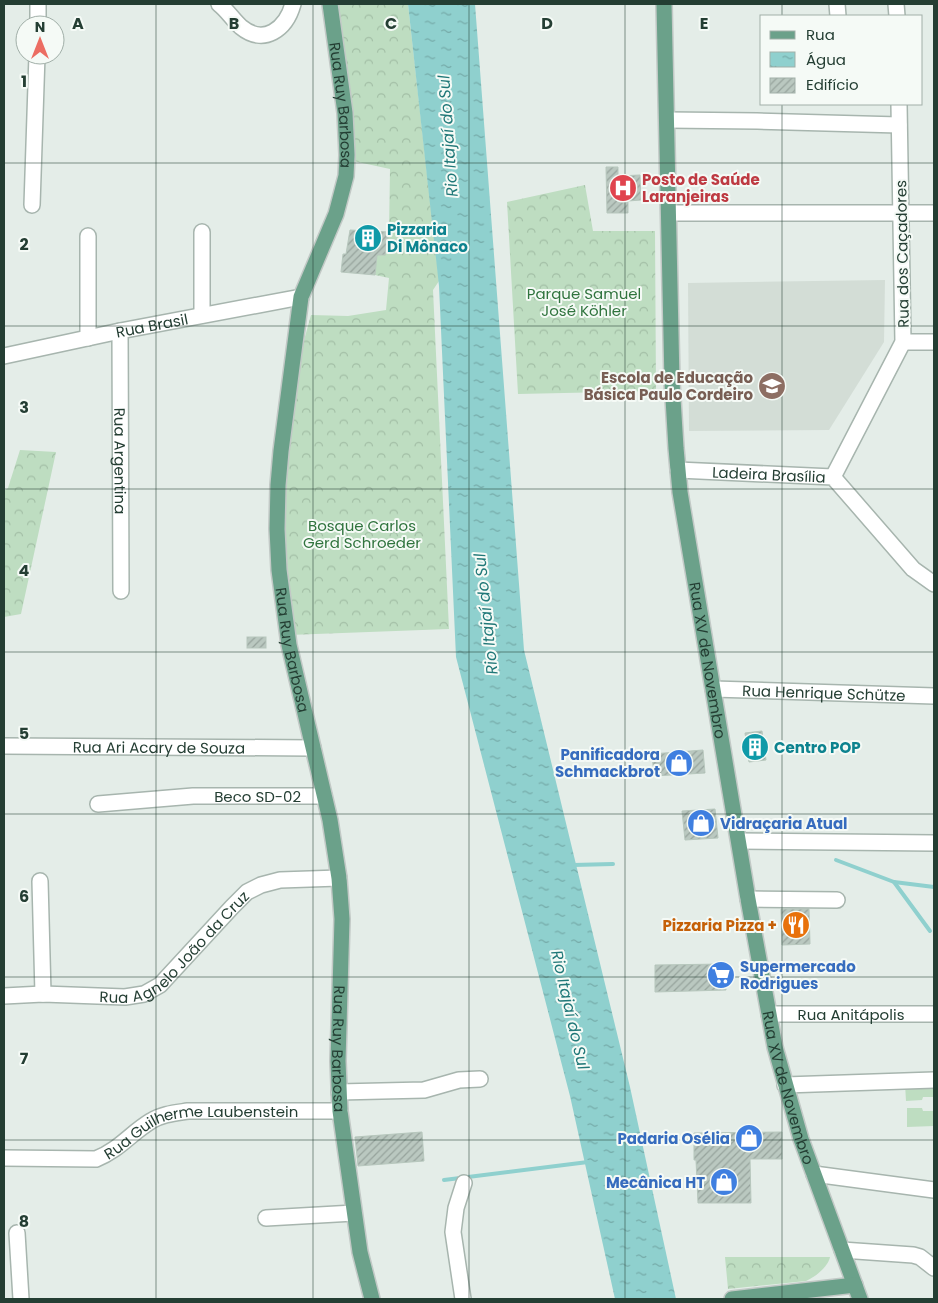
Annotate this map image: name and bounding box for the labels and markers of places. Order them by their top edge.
place label: Posto de Saúde Laranjeiras [642,169,760,207]
hospital icon: Posto de Saúde Laranjeiras [608,173,638,203]
place label: Pizzaria Di Mônaco [387,219,468,257]
building icon: Pizzaria Di Mônaco [353,223,383,253]
place label: Escola de Educação Básica Paulo Cordeiro [584,367,753,405]
school or university icon: Escola de Educação Básica Paulo Cordeiro [757,371,787,401]
building icon: Centro POP [740,732,770,762]
place label: Centro POP [774,737,861,758]
place label: Panificadora Schmackbrot [555,744,660,782]
shop icon: Panificadora Schmackbrot [664,748,694,778]
shop icon: Vidraçaria Atual [686,808,716,838]
place label: Vidraçaria Atual [720,813,848,834]
restaurant icon: Pizzaria Pizza + [781,910,811,940]
place label: Pizzaria Pizza + [662,915,777,936]
place label: Supermercado Rodrigues [740,956,856,994]
supermarket icon: Supermercado Rodrigues [706,960,736,990]
shop icon: Padaria Osélia [734,1123,764,1153]
place label: Padaria Osélia [617,1128,730,1149]
shop icon: Mecânica HT [709,1167,739,1197]
place label: Mecânica HT [606,1172,705,1193]

